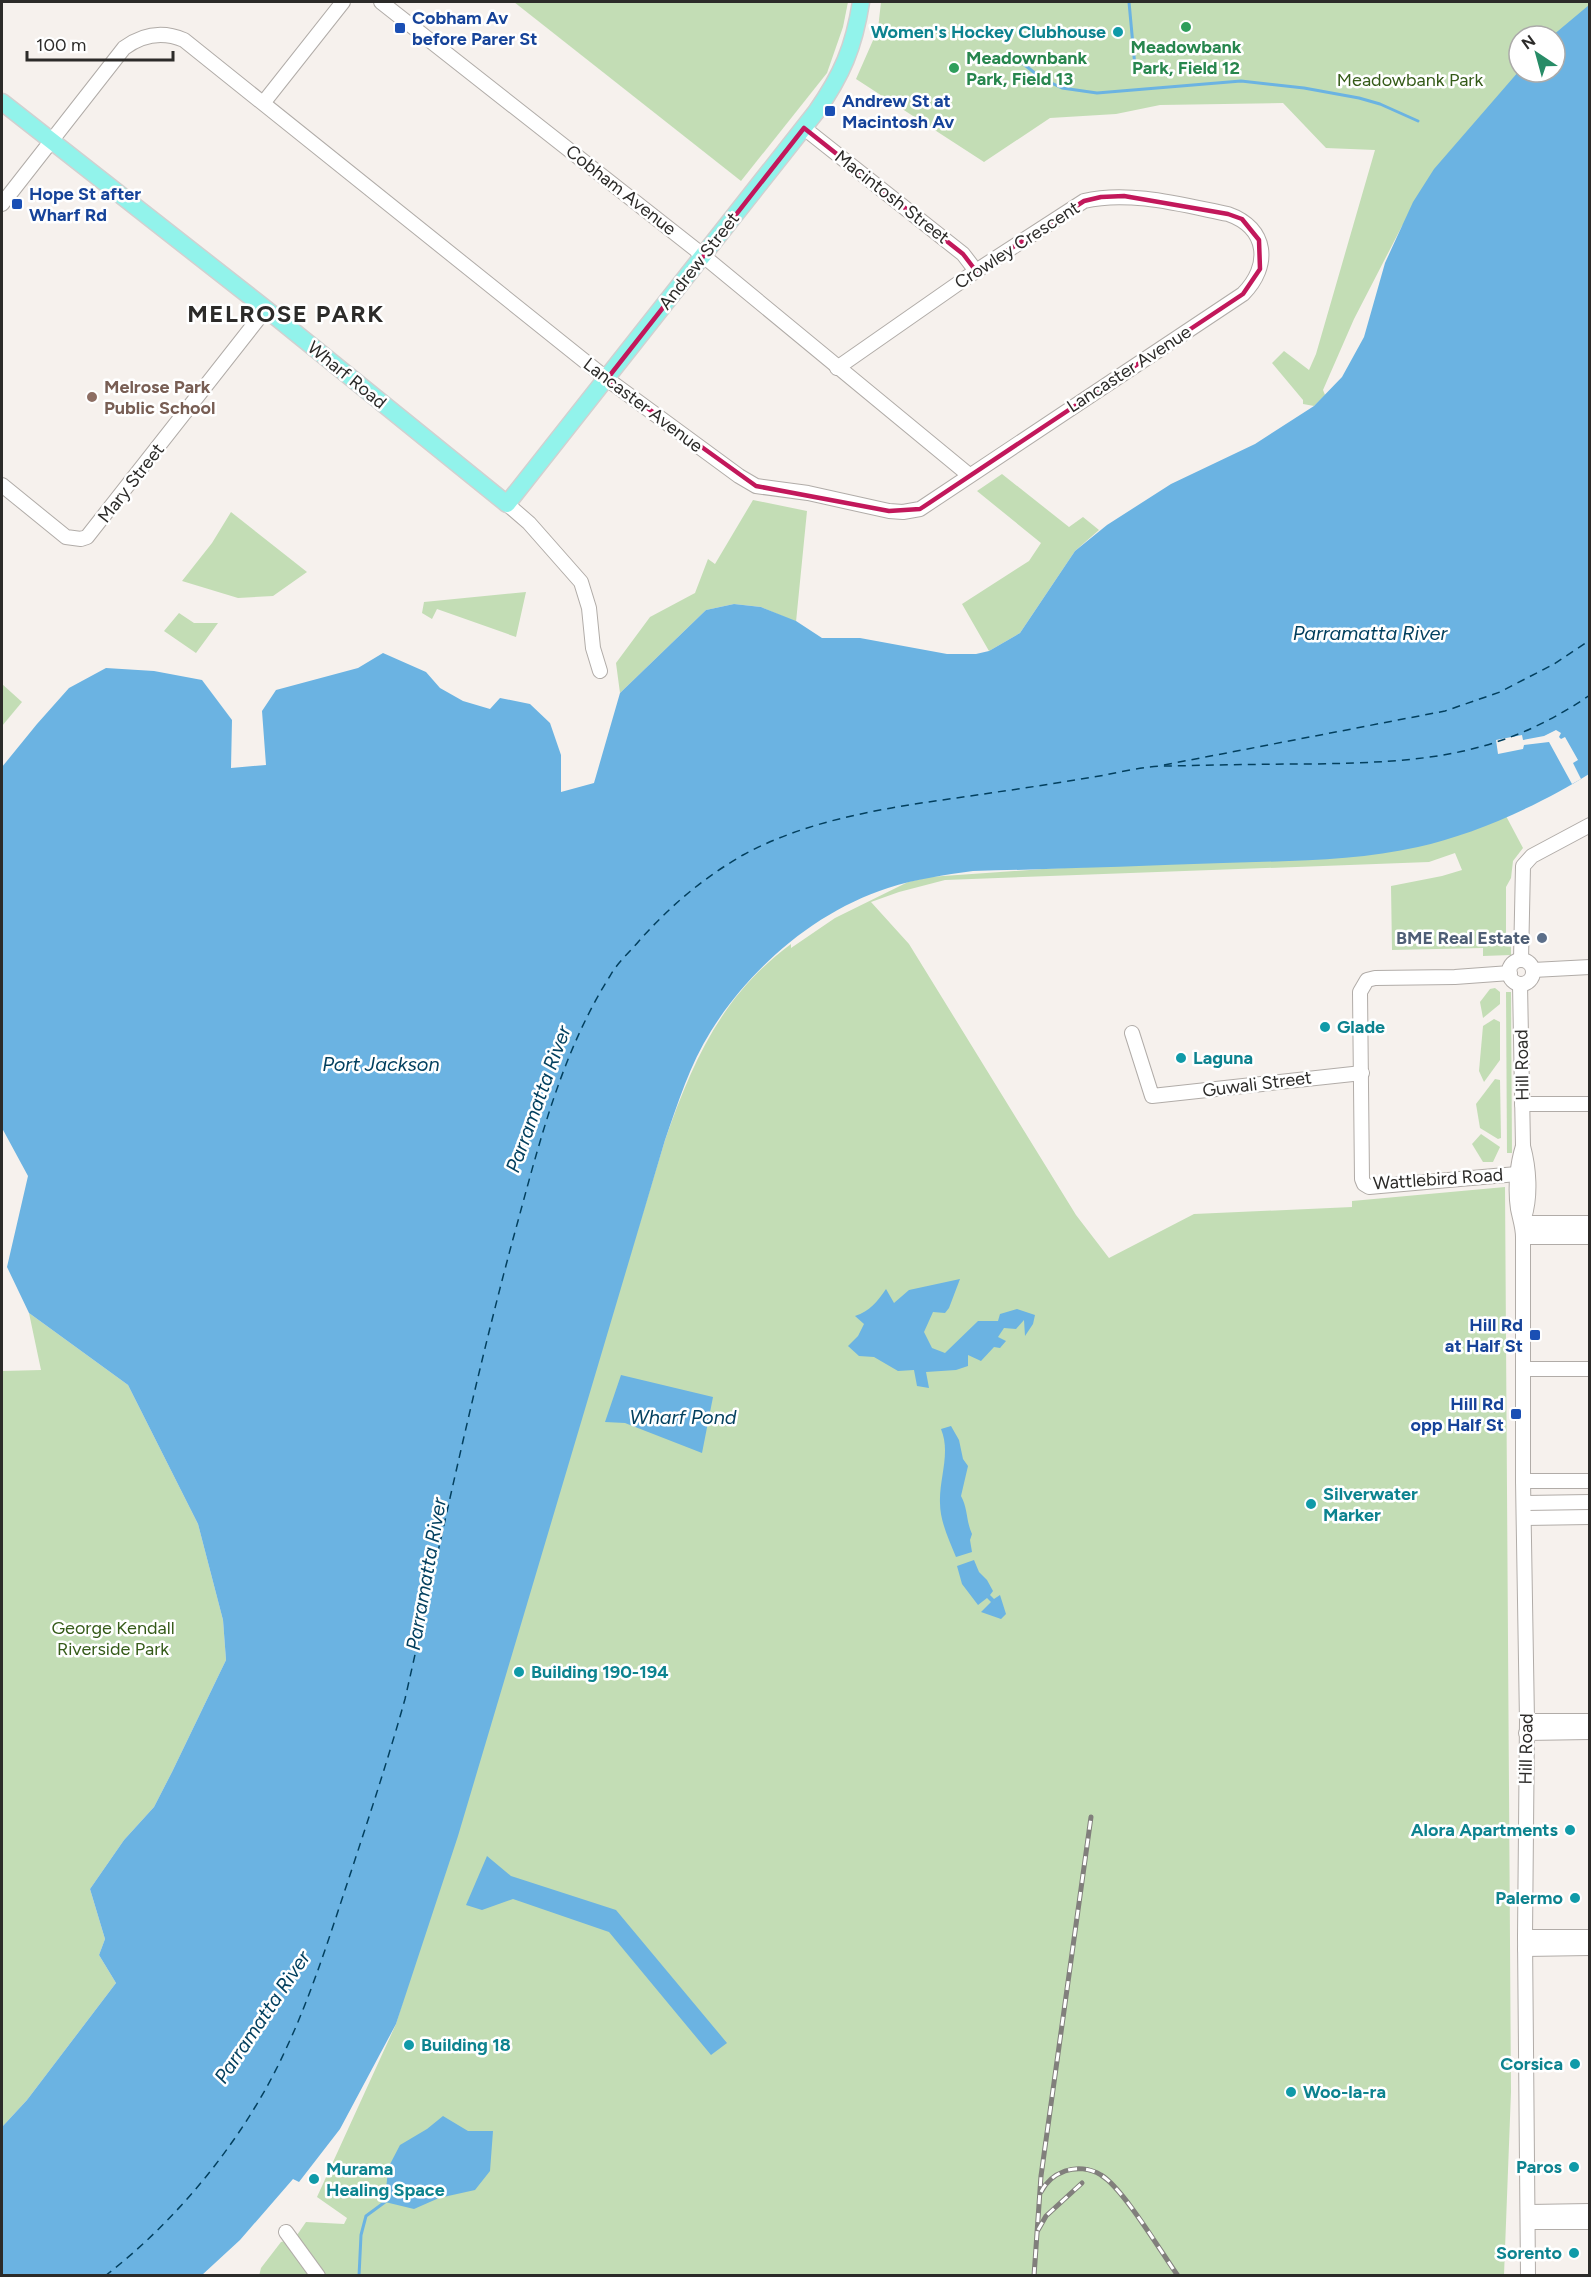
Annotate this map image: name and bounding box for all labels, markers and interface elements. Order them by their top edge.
place label: Cobham Av before Parer St [412,7,537,50]
marker: Meadowbank Park, Field 12 [1179,20,1193,34]
marker: Cobham Av before Parer St [393,21,407,35]
place label: Women's Hockey Clubhouse [871,21,1106,43]
scale bar [27,24,172,62]
north arrow [1507,24,1567,84]
marker: Women's Hockey Clubhouse [1111,25,1125,39]
text: N [1518,31,1539,54]
text: 100 m [36,34,86,56]
place label: Meadowbank Park, Field 12 [1130,36,1242,79]
place label: Meadownbank Park, Field 13 [966,47,1088,90]
marker: Meadownbank Park, Field 13 [947,61,961,75]
park label: Meadowbank Park [1337,69,1483,91]
place label: Andrew St at Macintosh Av [842,90,954,133]
marker: Andrew St at Macintosh Av [823,104,837,118]
street label: Cobham Avenue [561,140,681,240]
street label: Macintosh Street [831,146,954,249]
place label: Hope St after Wharf Rd [29,183,141,226]
street label: Crowley Crescent [950,196,1084,294]
marker: Hope St after Wharf Rd [10,197,24,211]
street label: Andrew Street [654,208,744,314]
district label: MELROSE PARK [187,299,385,328]
street label: Lancaster Avenue [1063,321,1195,417]
street label: Wharf Road [303,337,391,413]
street label: Lancaster Avenue [579,353,707,457]
place label: Melrose Park Public School [104,376,215,419]
marker: Melrose Park Public School [85,390,99,404]
street label: Mary Street [93,439,169,527]
water label: Parramatta River [1293,621,1448,645]
place label: BME Real Estate [1396,927,1530,949]
marker: BME Real Estate [1535,931,1549,945]
place label: Glade [1337,1016,1385,1038]
marker: Glade [1318,1020,1332,1034]
water label: Parramatta River [500,1021,576,1176]
street label: Hill Road [1510,1029,1534,1101]
place label: Laguna [1193,1047,1253,1069]
marker: Laguna [1174,1051,1188,1065]
water label: Port Jackson [322,1052,440,1076]
street label: Guwali Street [1201,1066,1313,1102]
street label: Wattlebird Road [1372,1163,1504,1195]
place label: Hill Rd at Half St [1445,1314,1523,1357]
marker: Hill Rd at Half St [1528,1328,1542,1342]
place label: Hill Rd opp Half St [1411,1393,1504,1436]
water label: Wharf Pond [629,1405,737,1429]
marker: Hill Rd opp Half St [1509,1407,1523,1421]
place label: Silverwater Marker [1323,1483,1418,1526]
water label: Parramatta River [401,1495,451,1652]
marker: Silverwater Marker [1304,1497,1318,1511]
park label: George Kendall Riverside Park [51,1617,175,1660]
place label: Building 190-194 [531,1661,669,1683]
marker: Building 190-194 [512,1665,526,1679]
street label: Hill Road [1514,1713,1538,1785]
place label: Alora Apartments [1411,1819,1559,1841]
marker: Alora Apartments [1563,1823,1577,1837]
place label: Palermo [1495,1887,1563,1909]
marker: Palermo [1568,1891,1582,1905]
water label: Parramatta River [209,1945,316,2088]
place label: Building 18 [421,2034,511,2056]
marker: Building 18 [402,2038,416,2052]
place label: Corsica [1500,2053,1563,2075]
marker: Corsica [1568,2057,1582,2071]
place label: Woo-la-ra [1303,2081,1386,2103]
marker: Woo-la-ra [1284,2085,1298,2099]
place label: Paros [1516,2156,1563,2178]
place label: Murama Healing Space [326,2158,445,2201]
marker: Paros [1567,2160,1581,2174]
marker: Murama Healing Space [307,2172,321,2186]
place label: Sorento [1496,2242,1562,2264]
marker: Sorento [1567,2246,1581,2260]

